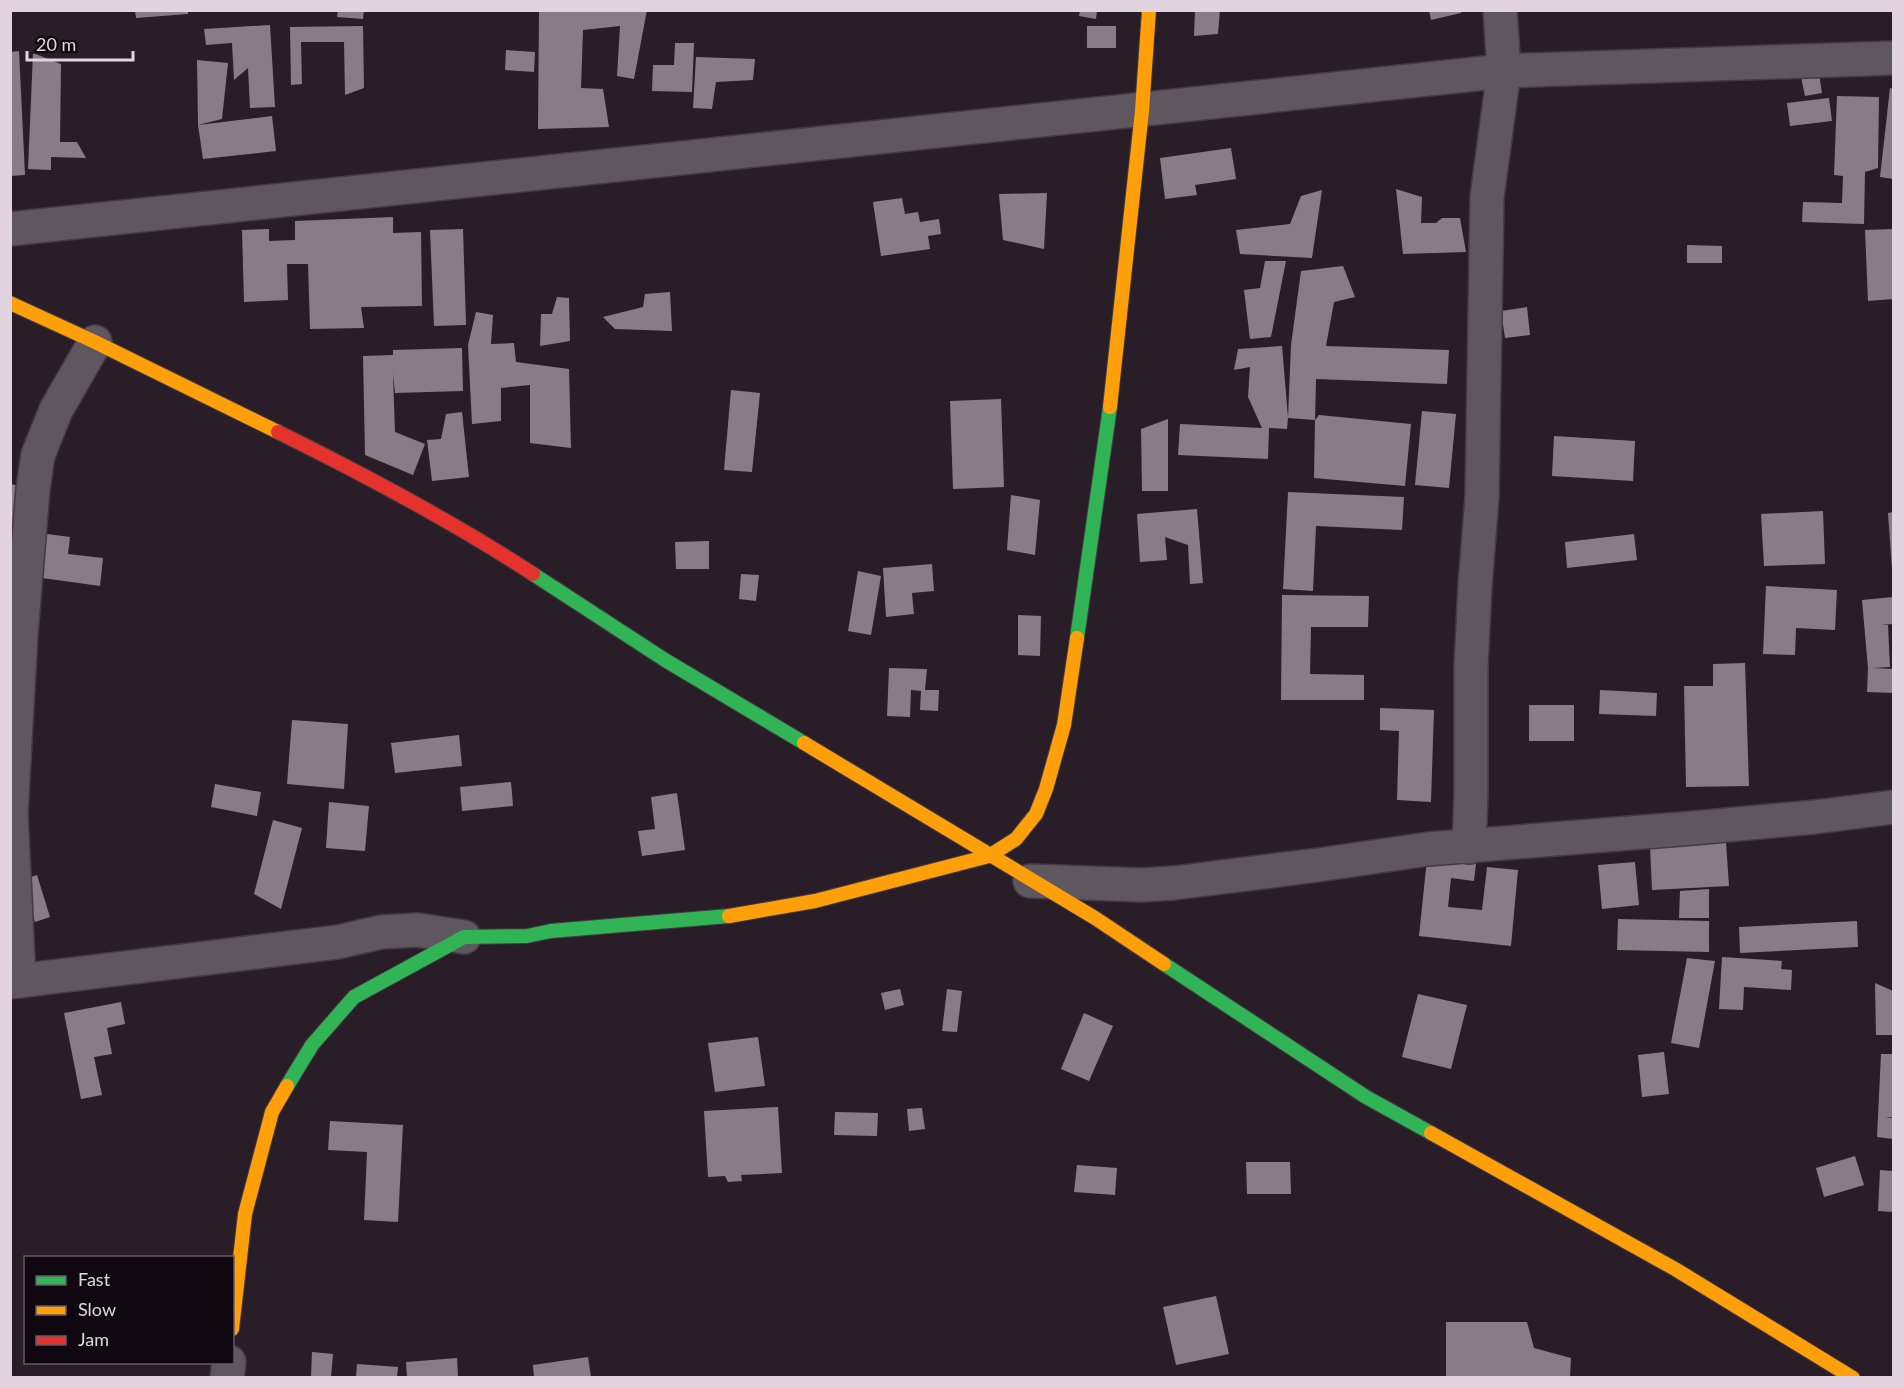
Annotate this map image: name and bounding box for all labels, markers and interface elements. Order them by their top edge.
scale bar [27,24,134,62]
text: 20 m [36,33,76,55]
legend [24,1256,234,1364]
text: Fast [78,1268,111,1290]
text: Slow [78,1298,116,1320]
text: Jam [78,1328,109,1350]

